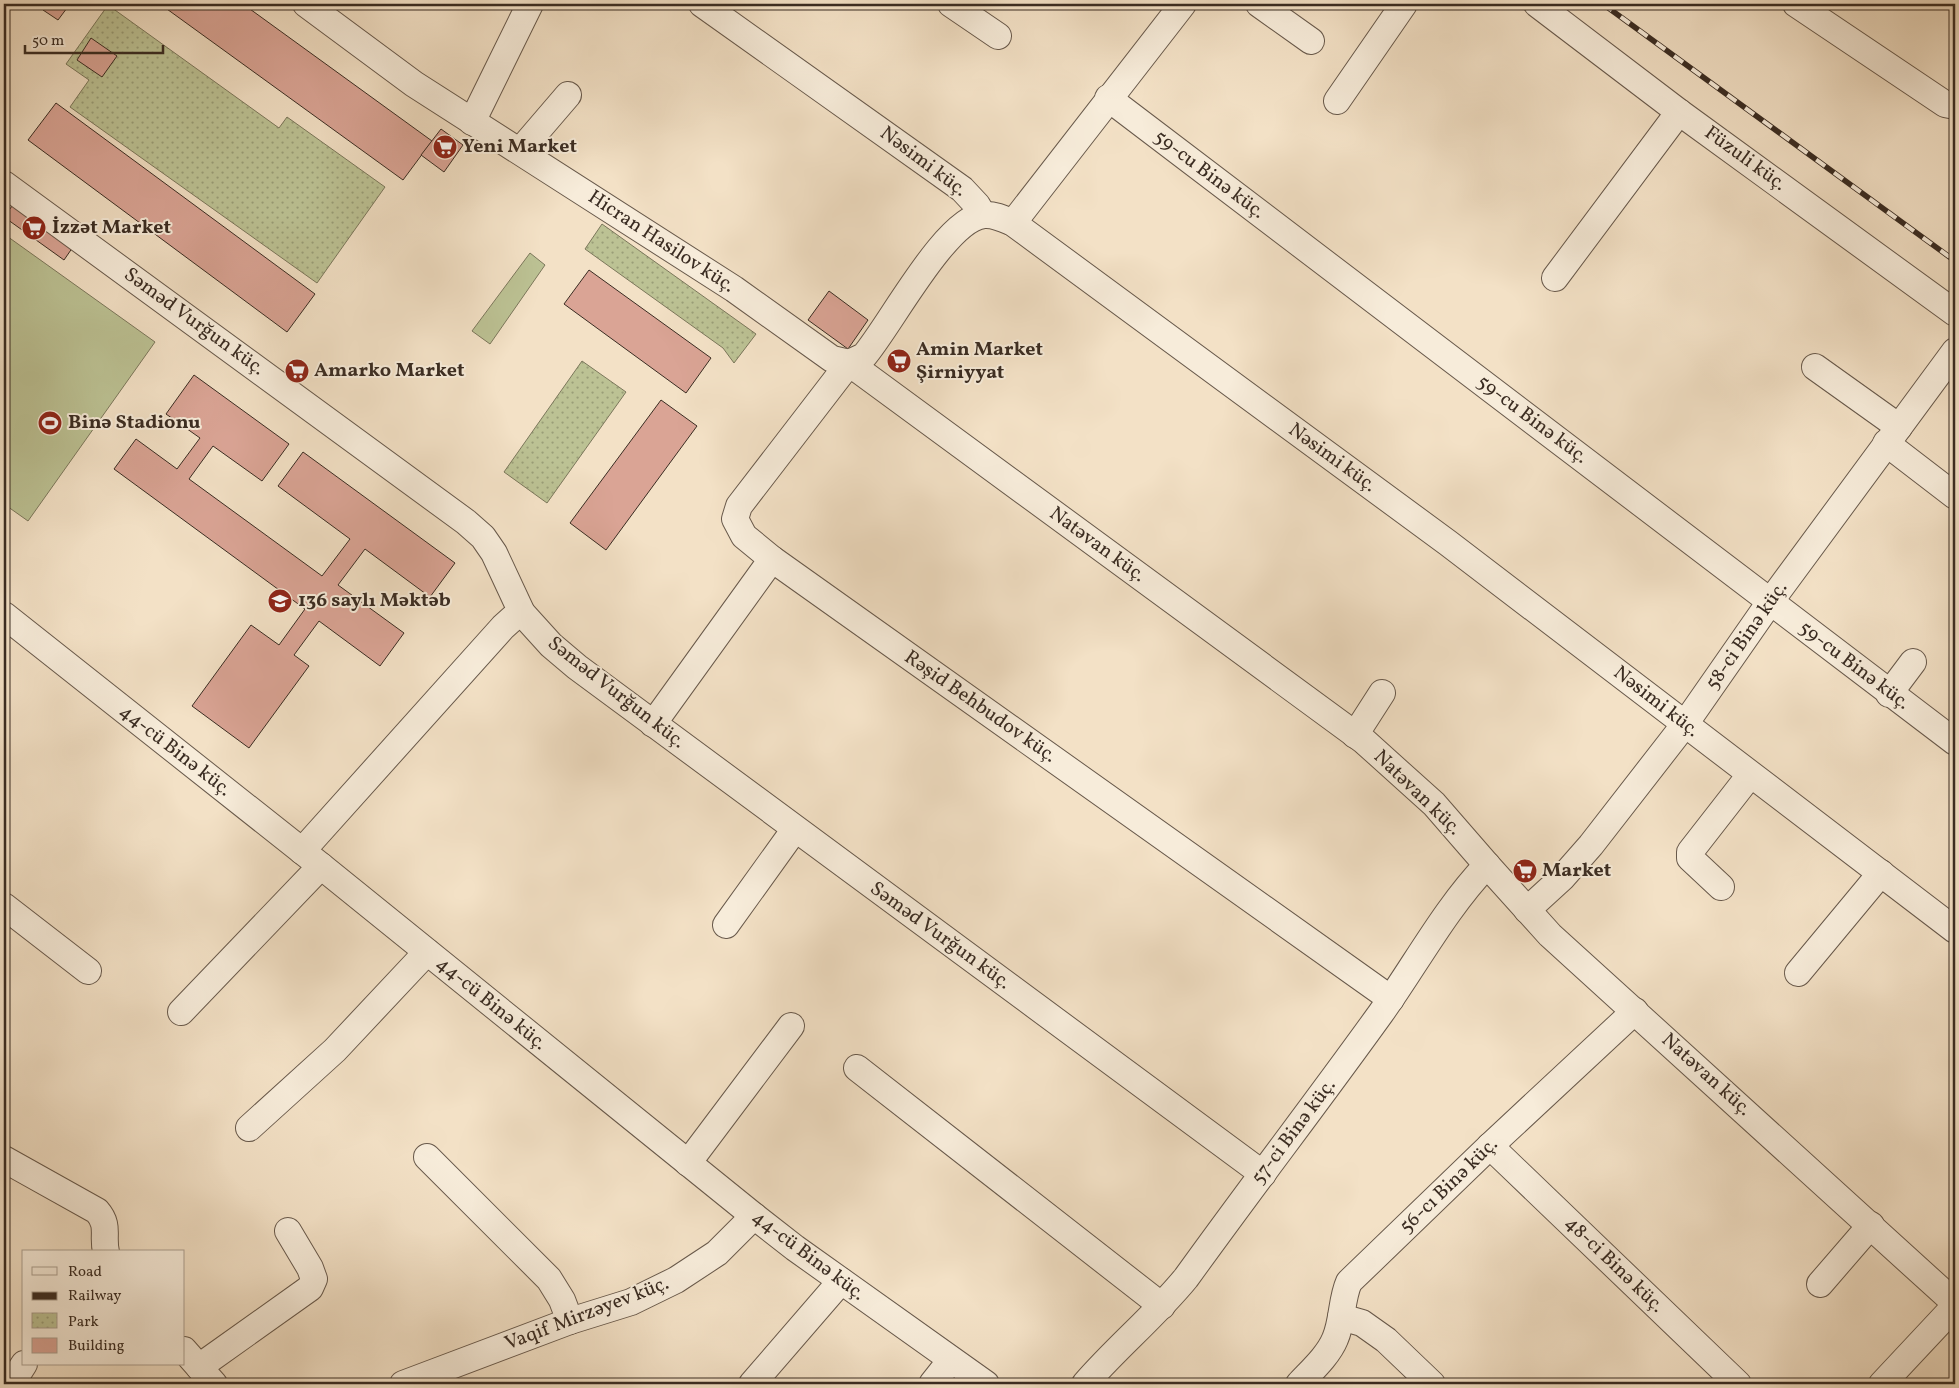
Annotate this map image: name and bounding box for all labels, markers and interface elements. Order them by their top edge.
scale bar [25,22,162,54]
text: 50 m [32,31,64,52]
street label: Nəsimi küç. [874,120,972,204]
street label: Füzuli küç. [1698,120,1792,198]
street label: 59-cu Binə küç. [1148,124,1270,226]
place label: Yeni Market [462,133,577,161]
supermarket icon: Yeni Market [432,134,458,160]
street label: Hicran Hasilov küç. [582,184,740,300]
place label: İzzət Market [52,214,172,242]
supermarket icon: İzzət Market [21,215,47,241]
street label: Səməd Vurğun küç. [118,261,270,383]
place label: Amin Market Şirniyyat [916,336,1043,387]
supermarket icon: Amin Market Şirniyyat [886,348,912,374]
place label: Amarko Market [314,357,465,385]
supermarket icon: Amarko Market [284,358,310,384]
street label: 59-cu Binə küç. [1471,369,1593,471]
place label: Binə Stadionu [68,409,200,437]
sports icon: Binə Stadionu [37,410,63,436]
street label: Nəsimi küç. [1282,417,1382,499]
street label: Natəvan küç. [1043,500,1151,590]
street label: 58-ci Binə küç. [1699,576,1795,696]
place label: 136 saylı Məktəb [298,587,451,615]
school or university icon: 136 saylı Məktəb [267,588,293,614]
street label: 59-cu Binə küç. [1793,615,1915,717]
street label: Səməd Vurğun küç. [541,630,691,756]
street label: Rəşid Behbudov küç. [898,644,1062,770]
street label: Nəsimi küç. [1607,659,1705,745]
street label: 44-cü Binə küç. [113,698,237,804]
street label: Natəvan küç. [1367,744,1467,842]
place label: Market [1542,857,1612,885]
supermarket icon: Market [1512,858,1538,884]
street label: Səməd Vurğun küç. [864,875,1016,997]
street label: 44-cü Binə küç. [430,951,552,1057]
street label: Natəvan küç. [1655,1027,1757,1123]
street label: 57-ci Binə küç. [1245,1073,1343,1191]
street label: 56-cı Binə küç. [1393,1132,1505,1240]
street label: 44-cü Binə küç. [745,1204,871,1308]
street label: 48-ci Binə küç. [1558,1210,1670,1320]
legend [22,1250,185,1366]
text: Road [68,1262,102,1283]
street label: Vaqif Mirzəyev küç. [501,1270,673,1358]
text: Railway [68,1286,121,1307]
text: Park [68,1312,99,1333]
text: Building [68,1336,125,1357]

